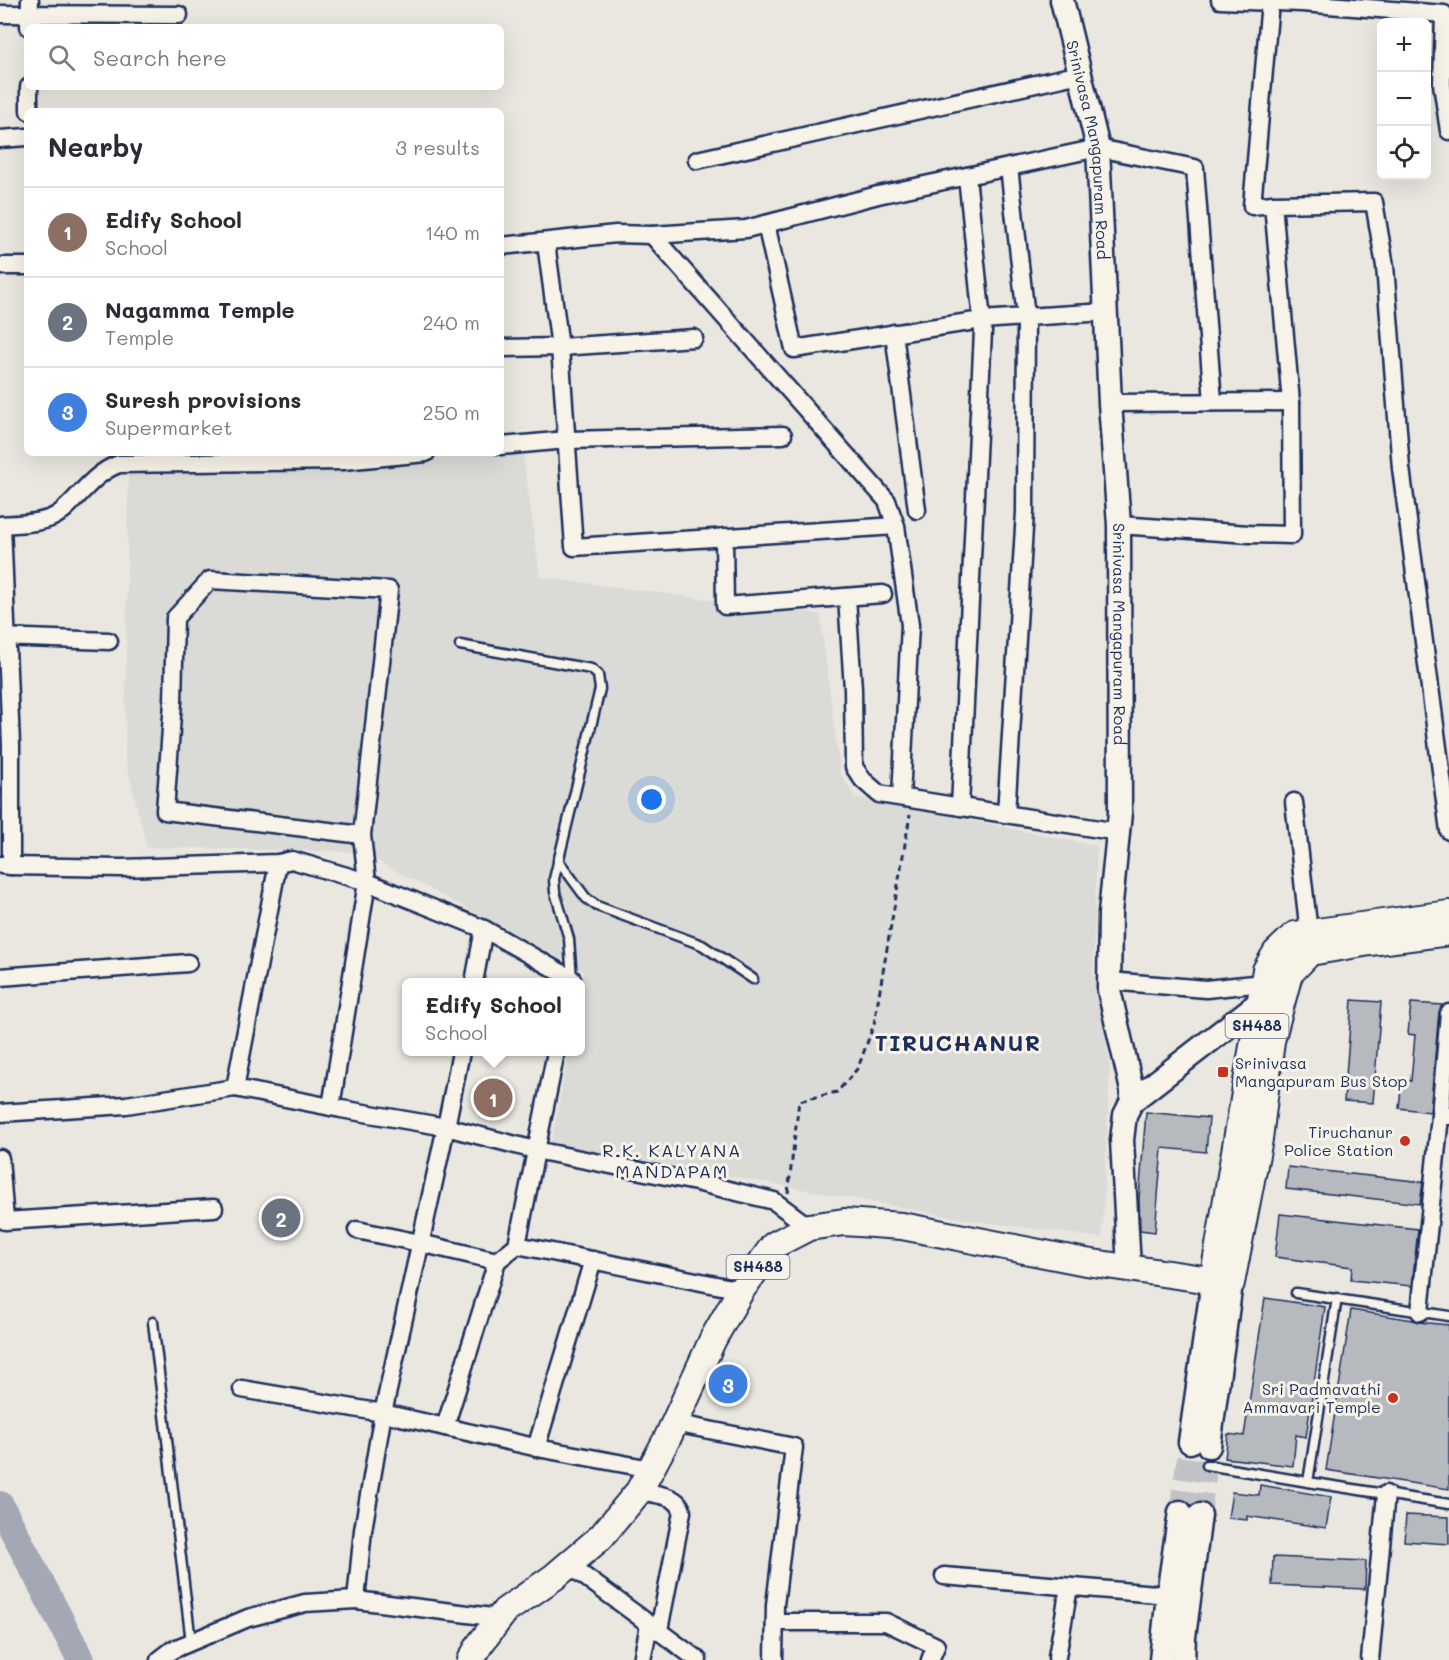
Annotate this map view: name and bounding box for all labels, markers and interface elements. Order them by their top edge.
map controls [1377,18,1431,180]
button: + [1377,18,1431,72]
search box [24,24,504,90]
street label: Srinivasa Mangapuram Road [1062,38,1114,260]
icon: search [45,41,78,74]
text: Search here [93,43,227,72]
button: − [1377,72,1431,126]
button: locate [1377,126,1431,180]
text: Nearby [48,130,143,164]
text: 3 results [395,134,480,160]
text: Edify School [105,205,242,234]
text: 1 [63,219,72,245]
text: 140 m [425,219,480,245]
text: School [105,234,168,260]
text: Nagamma Temple [105,295,295,324]
text: 2 [62,309,73,335]
text: 240 m [422,309,480,335]
text: Temple [105,324,174,350]
text: Suresh provisions [105,385,301,414]
text: 3 [62,399,74,425]
text: 250 m [423,399,480,425]
text: Supermarket [105,414,232,440]
street label: Srinivasa Mangapuram Road [1109,523,1131,745]
your location [637,785,666,814]
popup [402,978,585,1056]
text: Edify School [425,990,562,1019]
road number: SH488 [1226,1014,1288,1038]
text: School [425,1019,488,1045]
district label: TIRUCHANUR [875,1028,1041,1057]
place label: Srinivasa Mangapuram Bus Stop [1235,1052,1407,1091]
marker: Srinivasa Mangapuram Bus Stop [1216,1065,1230,1079]
pin: 1 [474,1076,512,1120]
place label: Tiruchanur Police Station [1284,1121,1393,1160]
marker: Tiruchanur Police Station [1398,1134,1412,1148]
district label: R.K. KALYANA MANDAPAM [602,1138,742,1183]
pin: 2 [262,1196,300,1240]
road number: SH488 [726,1255,789,1279]
pin: 3 [708,1362,748,1406]
place label: Sri Padmavathi Ammavari Temple [1243,1378,1381,1417]
marker: Sri Padmavathi Ammavari Temple [1386,1391,1400,1405]

